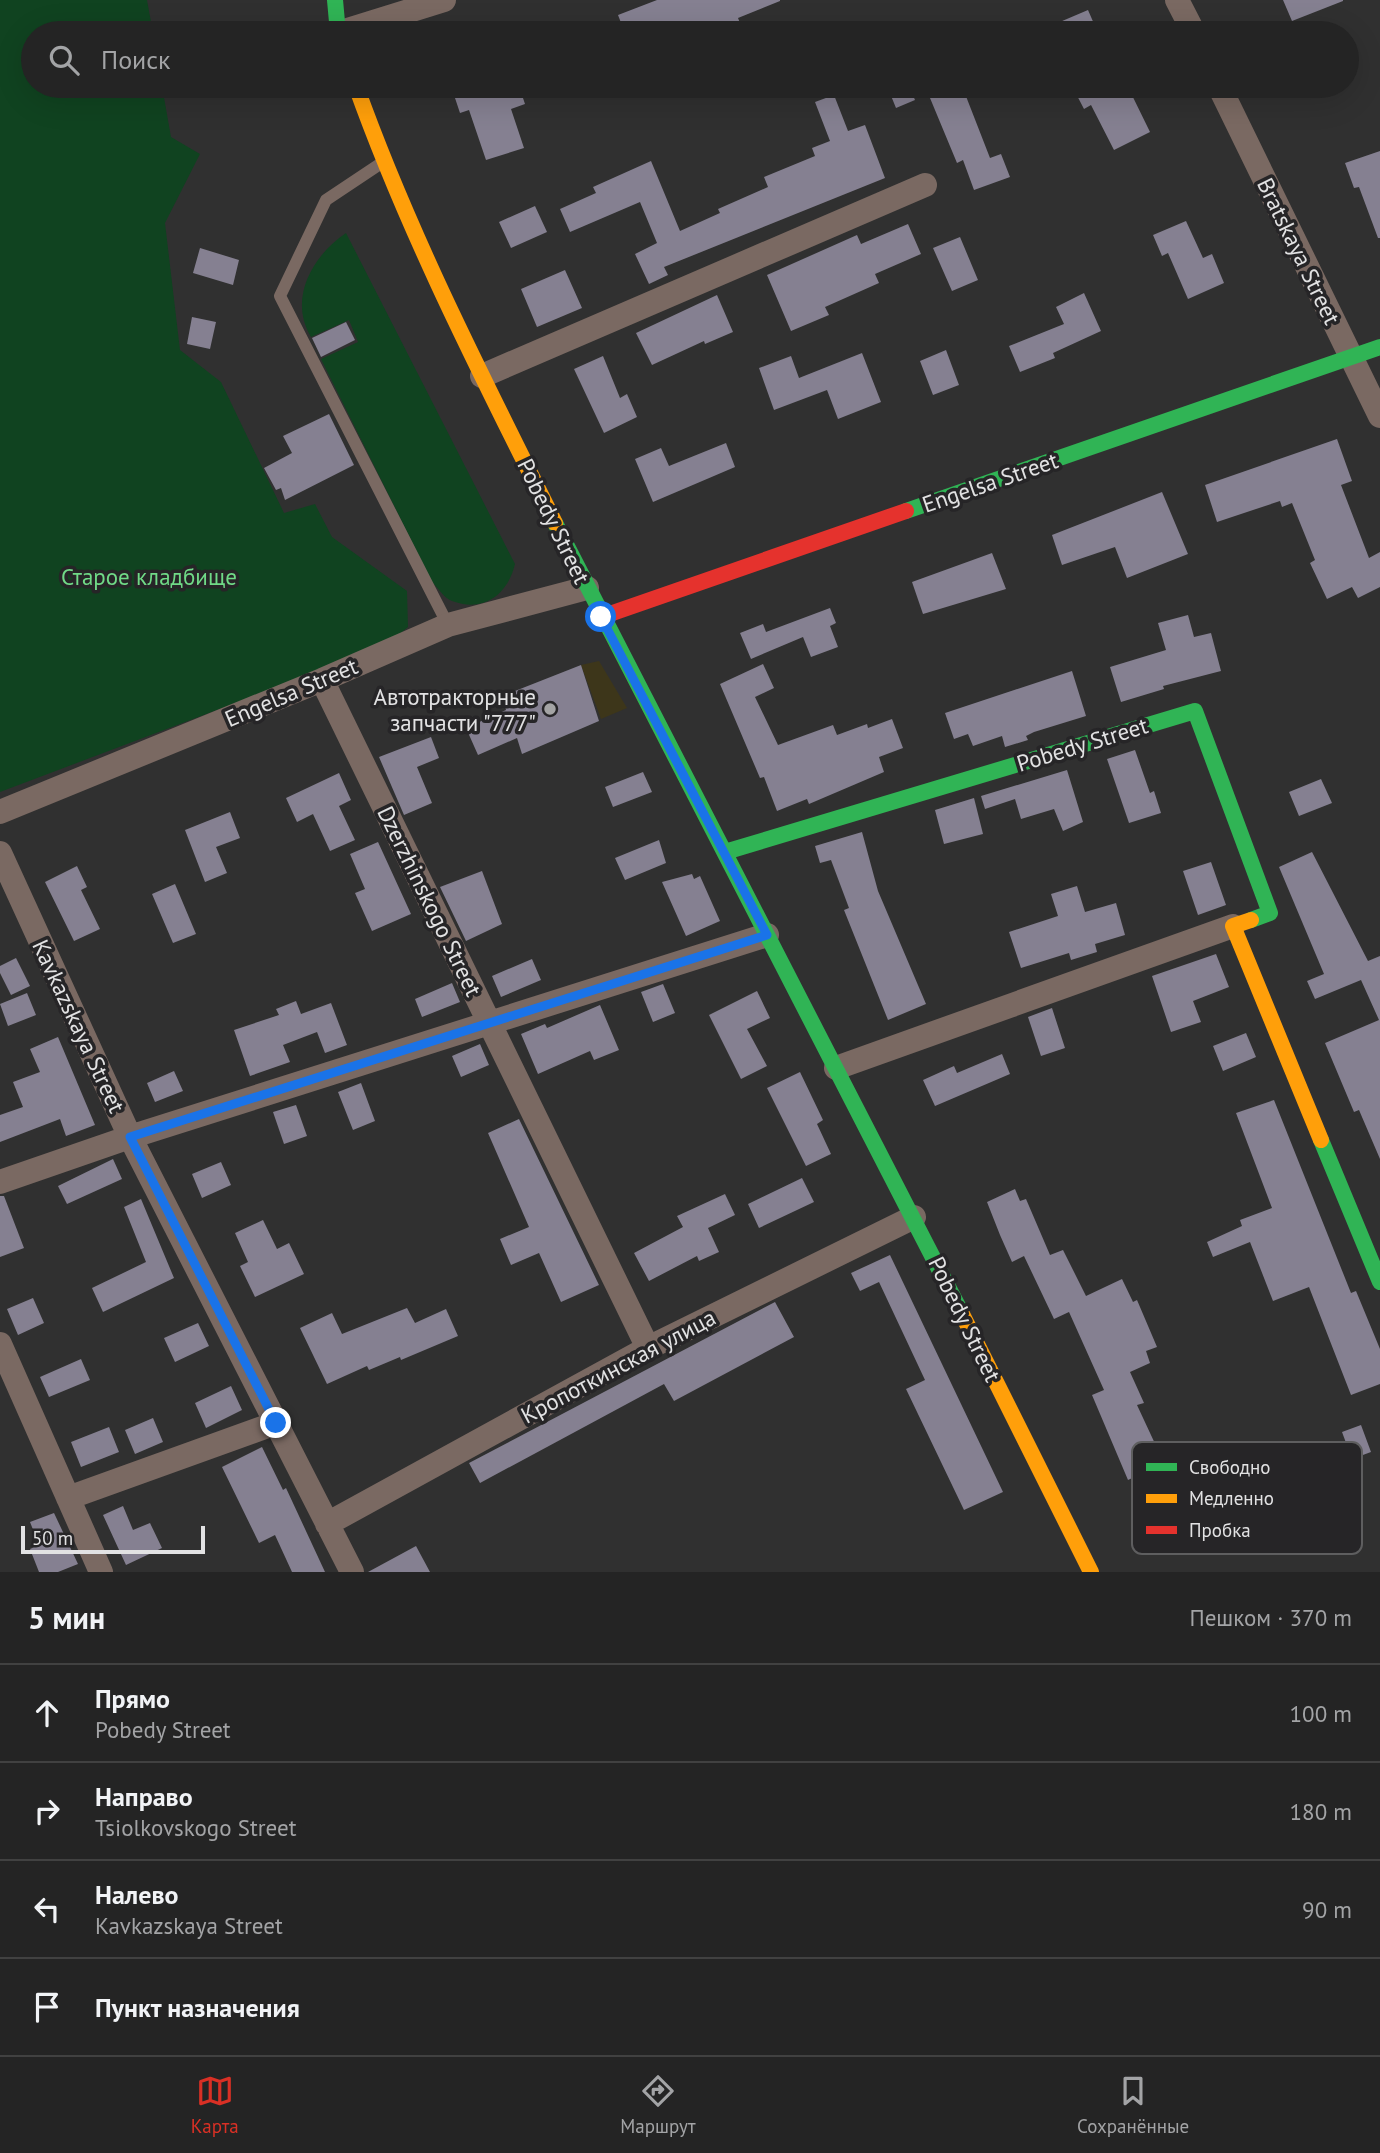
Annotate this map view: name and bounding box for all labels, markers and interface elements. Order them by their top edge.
search box [21,21,1359,98]
icon: search [45,41,83,79]
text: Поиск [101,43,170,76]
street label: Bratskaya Street [1251,173,1347,329]
street label: Engelsa Street [918,445,1062,519]
street label: Pobedy Street [511,454,597,588]
park label: Старое кладбище [61,562,237,591]
route start [585,601,616,632]
street label: Engelsa Street [220,651,362,733]
place label: Автотракторные запчасти "777" [373,682,536,737]
marker: Автотракторные запчасти "777" [542,701,558,717]
street label: Pobedy Street [1013,710,1151,778]
street label: Dzerzhinskogo Street [371,801,489,1001]
street label: Kavkazskaya Street [26,935,132,1117]
street label: Pobedy Street [922,1252,1008,1386]
street label: Кропоткинская улица [516,1302,720,1430]
route end [260,1407,291,1438]
legend [1132,1442,1362,1554]
text: Свободно [1189,1455,1271,1479]
text: Медленно [1189,1486,1274,1510]
text: Пробка [1189,1518,1251,1542]
scale bar [21,1523,205,1555]
text: 50 m [32,1526,73,1550]
text: 5 мин [28,1598,105,1637]
text: Пешком · 370 m [1189,1603,1352,1632]
text: Прямо [95,1682,170,1715]
icon: ahead [28,1694,66,1732]
text: 100 m [1290,1699,1352,1728]
text: Pobedy Street [95,1715,231,1744]
text: Направо [95,1780,193,1813]
icon: right [28,1792,66,1830]
text: 180 m [1290,1797,1352,1826]
text: Tsiolkovskogo Street [95,1813,296,1842]
text: Налево [95,1878,179,1911]
icon: left [28,1890,66,1928]
text: 90 m [1302,1895,1352,1924]
text: Kavkazskaya Street [95,1911,283,1940]
icon: arrive [28,1988,66,2026]
text: Пункт назначения [95,1991,300,2024]
tab: Карта [191,2072,239,2138]
tab: Маршрут [620,2072,696,2138]
tab: Сохранённые [1077,2072,1189,2138]

